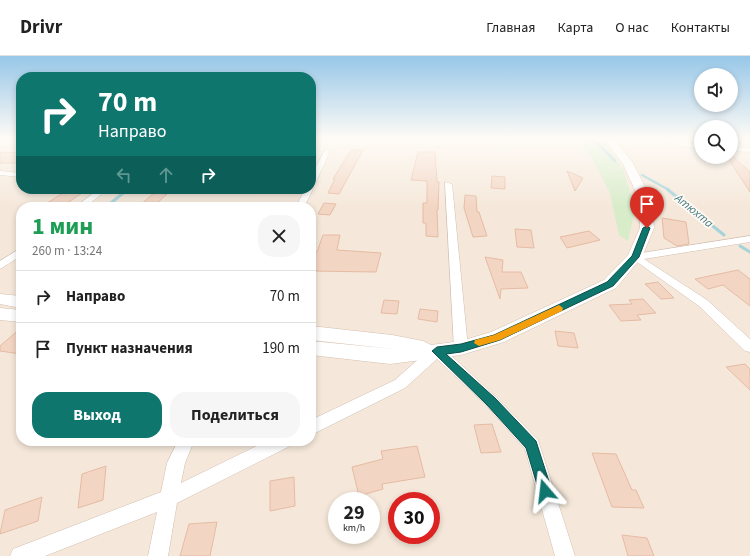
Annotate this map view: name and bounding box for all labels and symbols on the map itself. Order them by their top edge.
pin [630,187,664,228]
water label: Атюхта [670,190,717,232]
position arrow [524,470,566,512]
speed limit sign: 30 [388,492,440,544]

